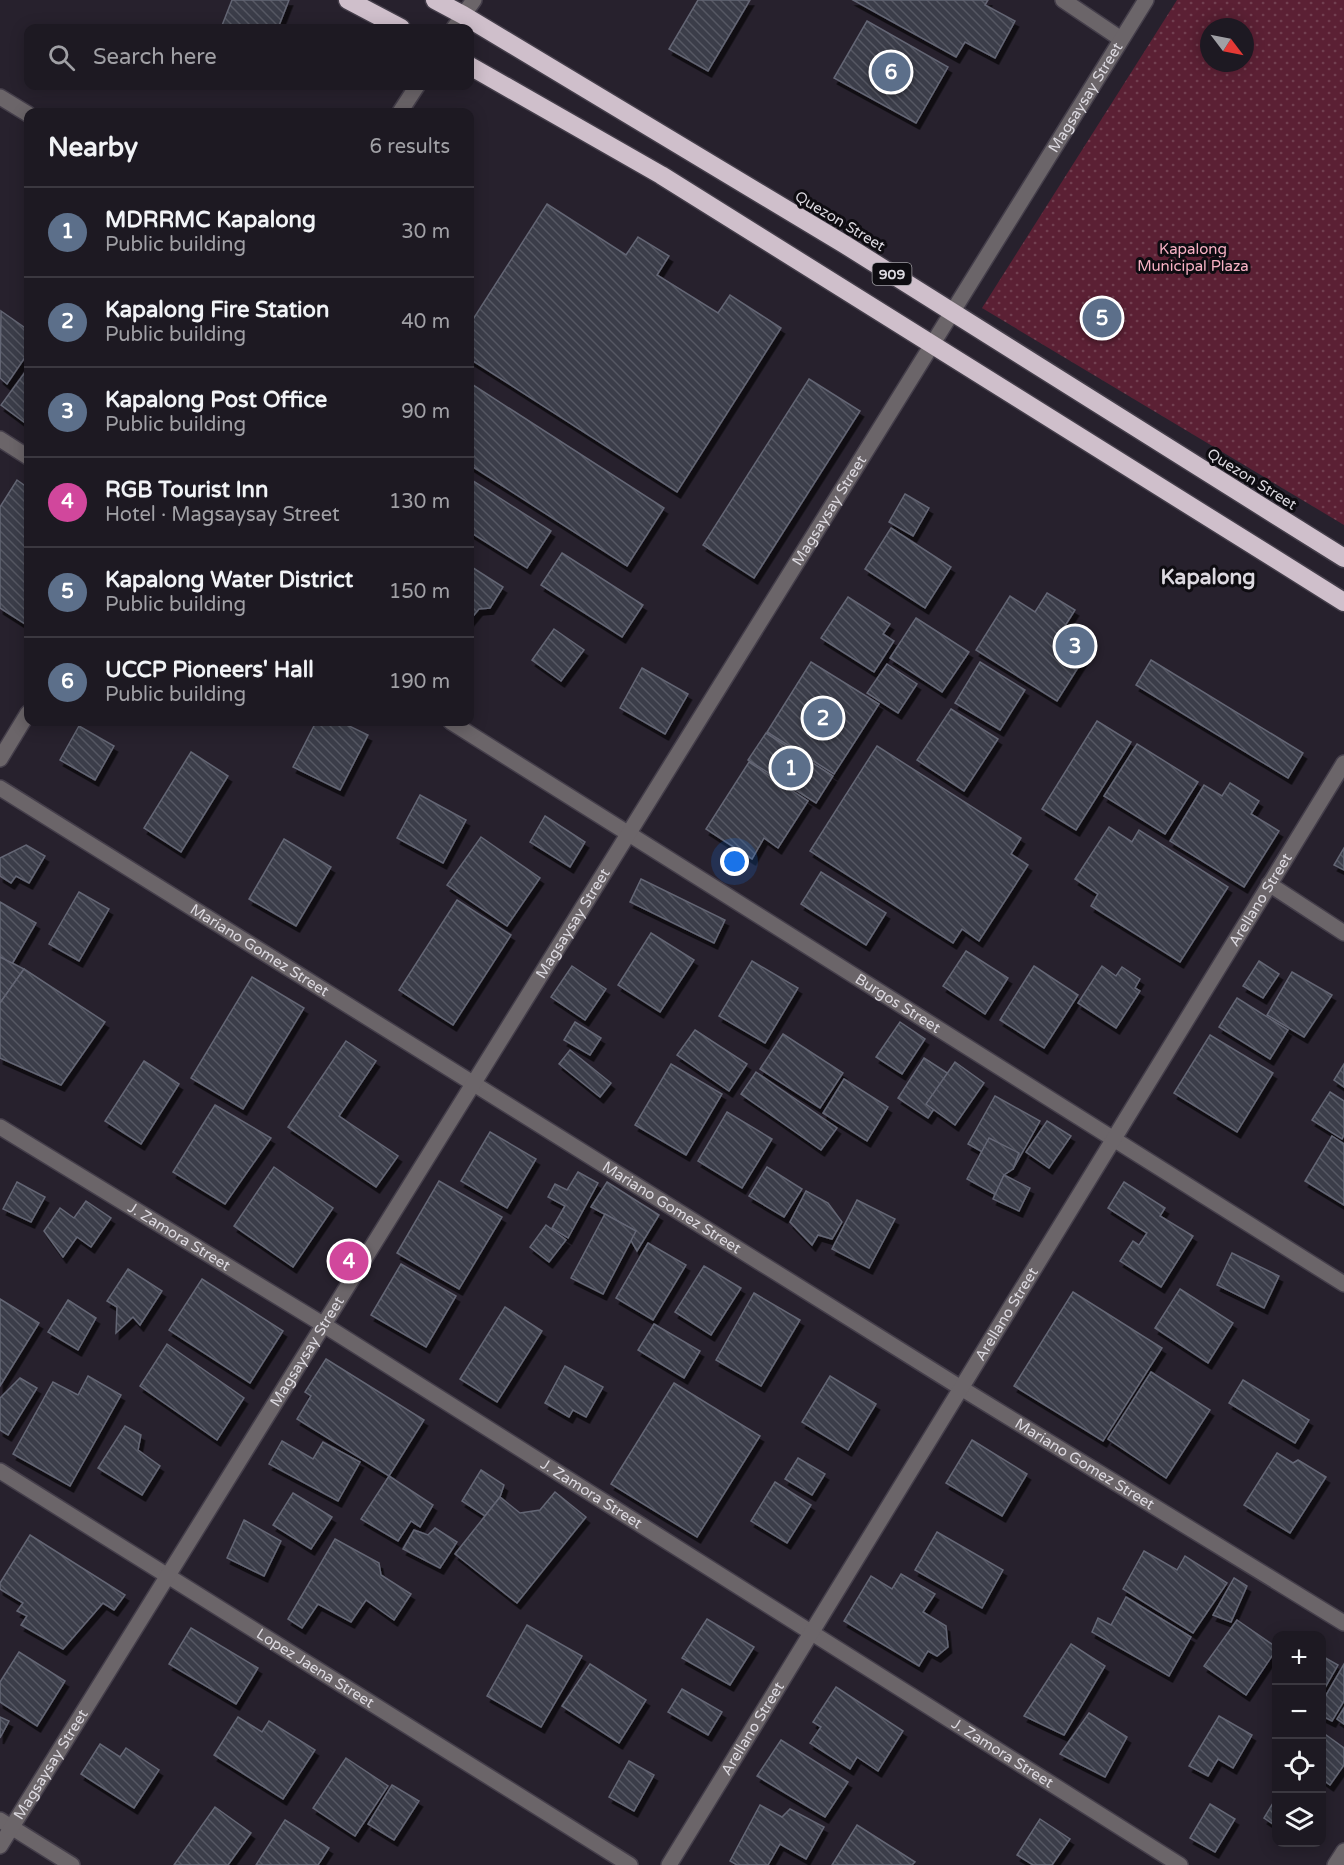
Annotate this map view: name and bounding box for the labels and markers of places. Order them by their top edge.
pin: 6 [872,50,910,94]
pin: 5 [1082,296,1122,340]
pin: 3 [1056,624,1094,668]
pin: 2 [804,696,842,740]
pin: 1 [772,746,810,790]
pin: 4 [330,1238,368,1284]

